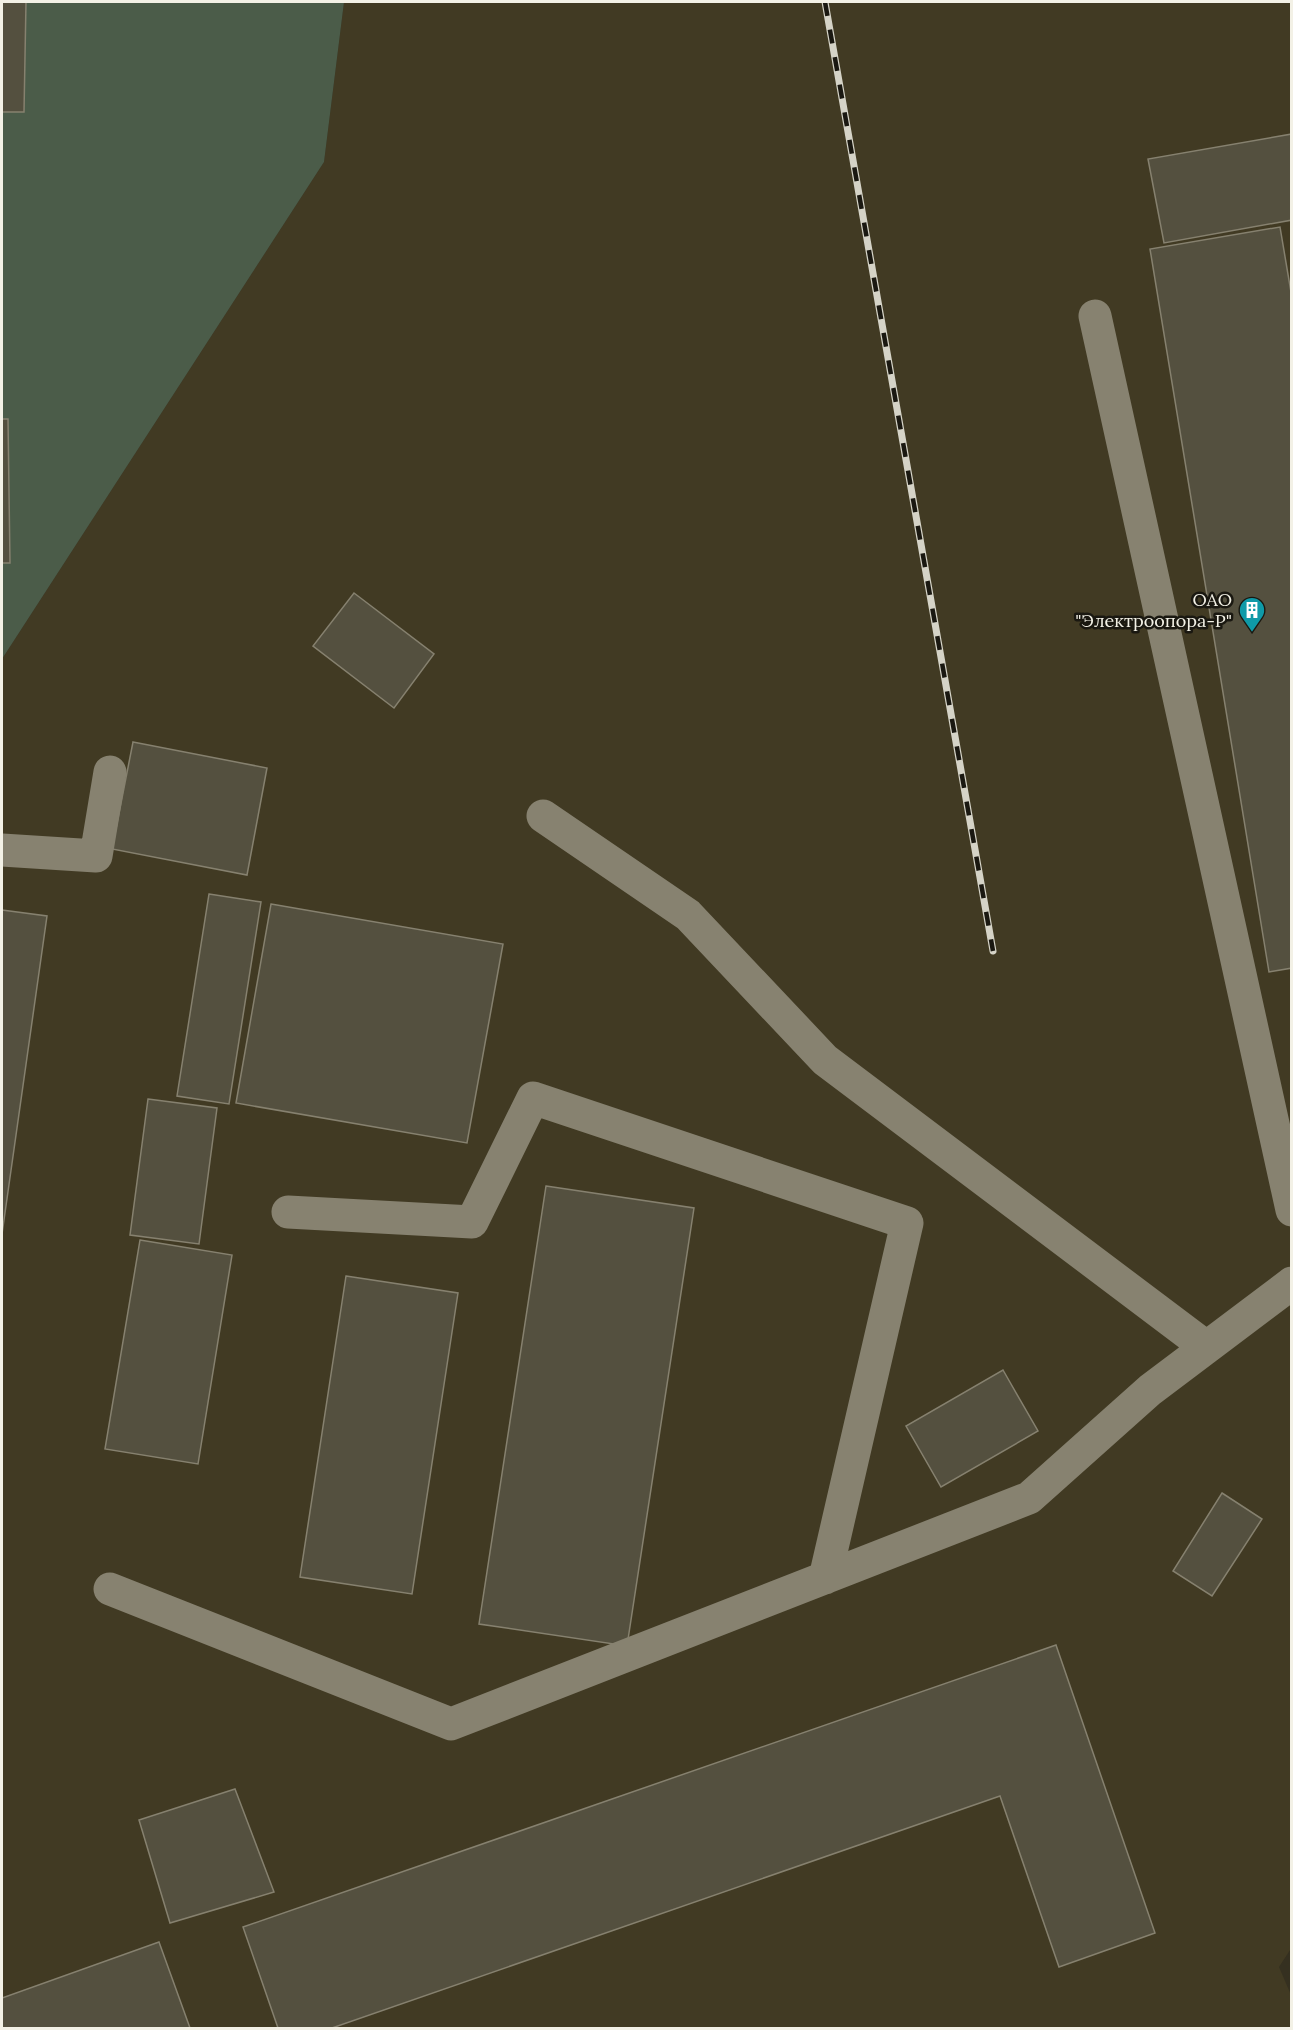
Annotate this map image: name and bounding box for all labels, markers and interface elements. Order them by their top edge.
place label: ОАО "Электроопора-Р" [1075,588,1232,632]
building icon: ОАО "Электроопора-Р" [1237,595,1267,633]

